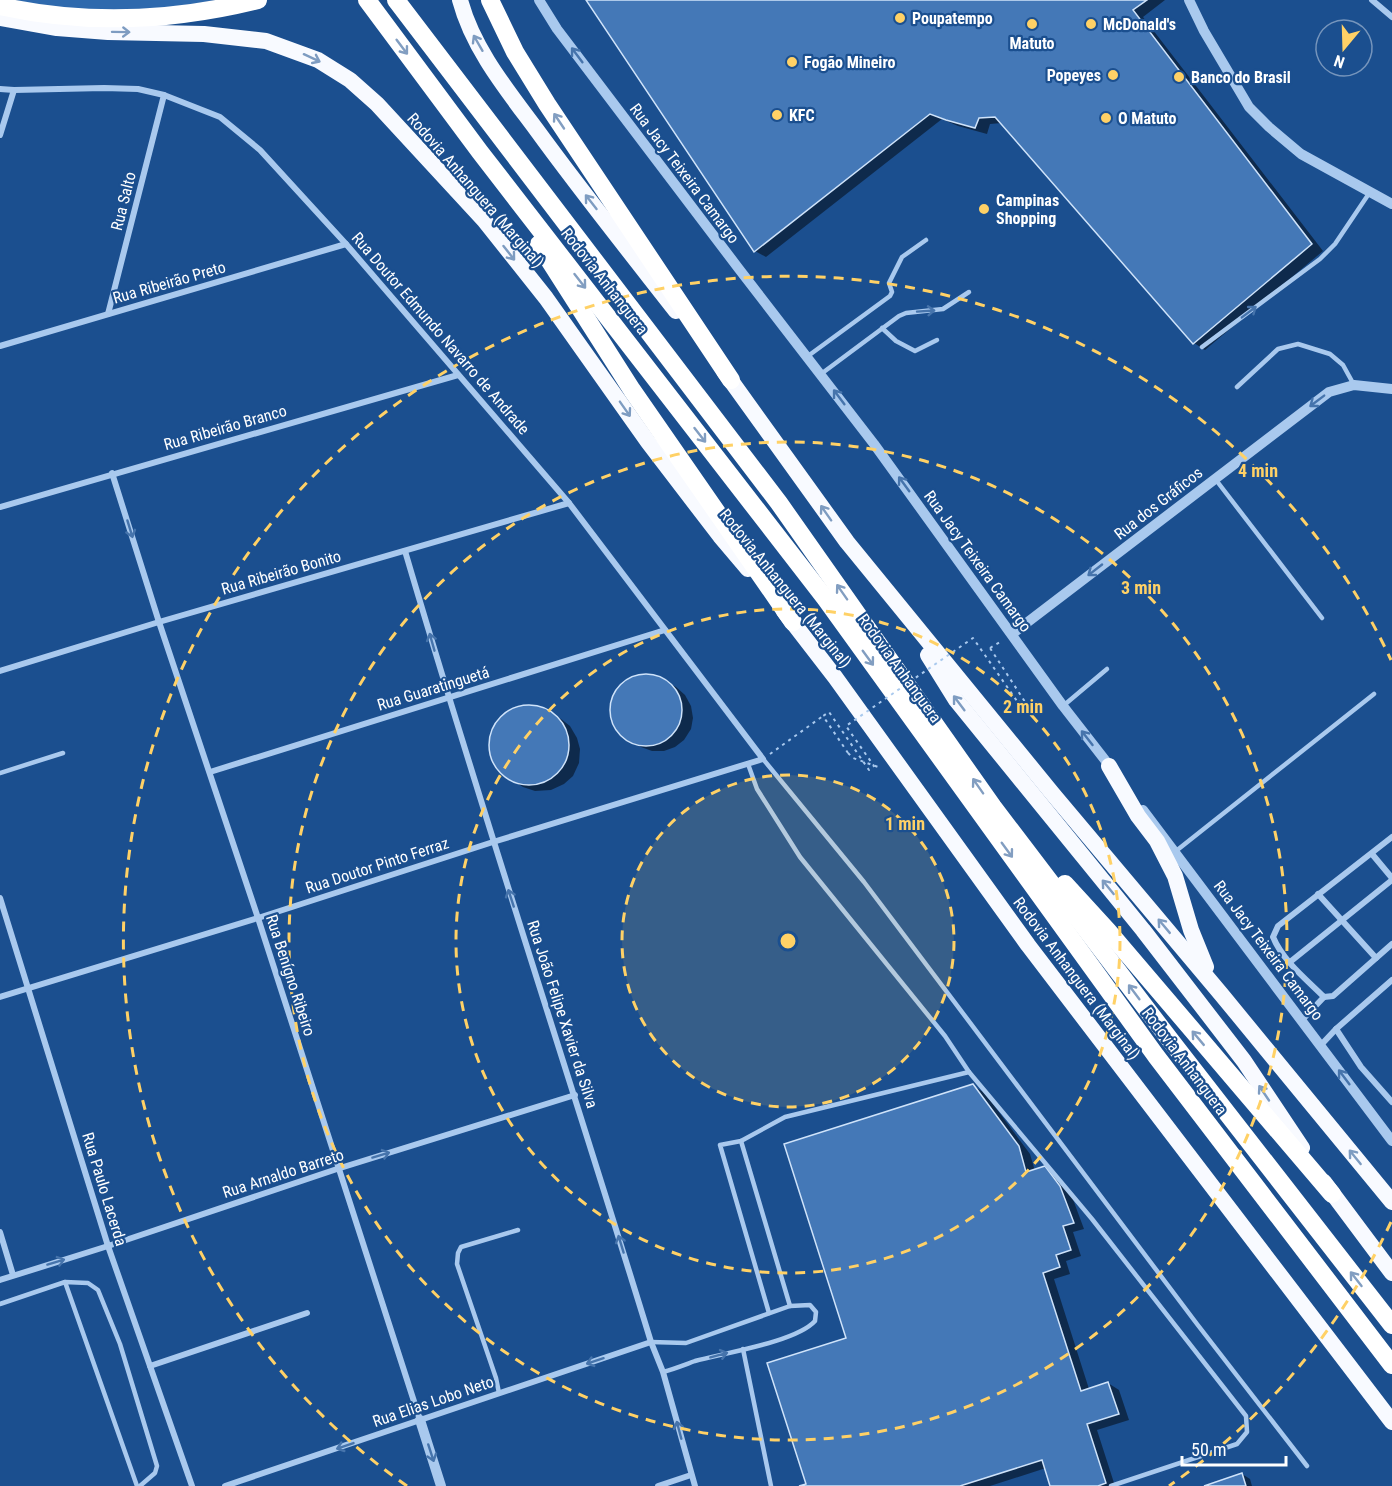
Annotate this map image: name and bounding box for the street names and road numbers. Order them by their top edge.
street label: Rua Jacy Teixeira Camargo [626,100,743,247]
street label: Rodovia Anhanguera (Marginal) [403,109,548,272]
street label: Rua Salto [107,170,140,232]
street label: Rodovia Anhanguera [557,224,652,338]
street label: Rua Doutor Edmundo Navarro de Andrade [348,228,534,438]
street label: Rua Ribeirão Preto [111,257,228,308]
street label: Rua Ribeirão Branco [162,401,289,454]
street label: Rua dos Gráficos [1110,463,1206,544]
street label: Rua Jacy Teixeira Camargo [920,487,1035,636]
street label: Rodovia Anhanguera (Marginal) [716,505,855,671]
street label: Rua Ribeirão Bonito [219,546,343,599]
street label: Rodovia Anhanguera [854,610,945,726]
street label: Rua Guaratinguetá [375,662,492,715]
street label: Rua Doutor Pinto Ferraz [303,833,451,898]
street label: Rua Jacy Teixeira Camargo [1210,877,1327,1024]
street label: Rodovia Anhanguera (Marginal) [1009,893,1144,1063]
street label: Rua Benígno Ribeiro [262,912,319,1038]
street label: Rua João Felipe Xavier da Silva [523,918,602,1110]
street label: Rodovia Anhanguera [1138,1004,1231,1119]
street label: Rua Paulo Lacerda [78,1130,131,1248]
street label: Rua Arnaldo Barreto [220,1145,346,1202]
street label: Rua Elias Lobo Neto [370,1372,496,1431]

